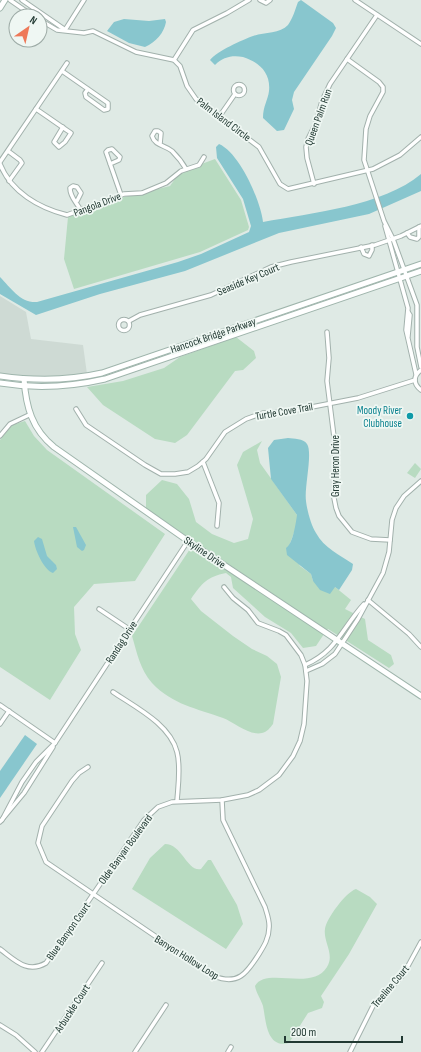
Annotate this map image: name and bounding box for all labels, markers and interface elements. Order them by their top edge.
north arrow [8,8,48,48]
text: N [27,13,39,27]
street label: Queen Palm Run [302,87,335,147]
street label: Palm Island Circle [194,95,253,144]
street label: Pangola Drive [72,190,123,219]
street label: Seaside Key Court [215,260,282,298]
street label: Hancock Bridge Parkway [169,315,258,356]
street label: Turtle Cove Trail [254,400,314,423]
place label: Moody River Clubhouse [357,404,402,430]
marker: Moody River Clubhouse [405,411,415,421]
street label: Gray Heron Drive [329,435,342,497]
street label: Skyline Drive [181,534,228,571]
street label: Randag Drive [103,619,140,666]
street label: Olde Banyan Boulevard [96,811,155,887]
street label: Blue Banyon Court [44,899,94,963]
street label: Banyon Hollow Loop [152,932,221,982]
street label: Treeline Court [369,962,412,1010]
street label: Arbuckle Court [51,981,93,1036]
scale bar [285,1018,402,1044]
text: 200 m [291,1025,317,1040]

